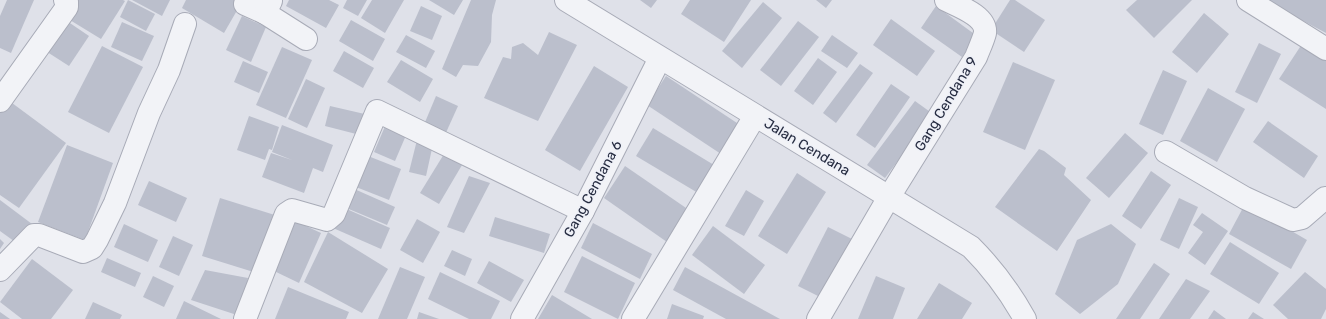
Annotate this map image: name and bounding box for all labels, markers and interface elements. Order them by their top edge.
street label: Gang Cendana 9 [911,54,981,154]
street label: Jalan Cendana [761,115,853,179]
street label: Gang Cendana 6 [560,138,626,240]

